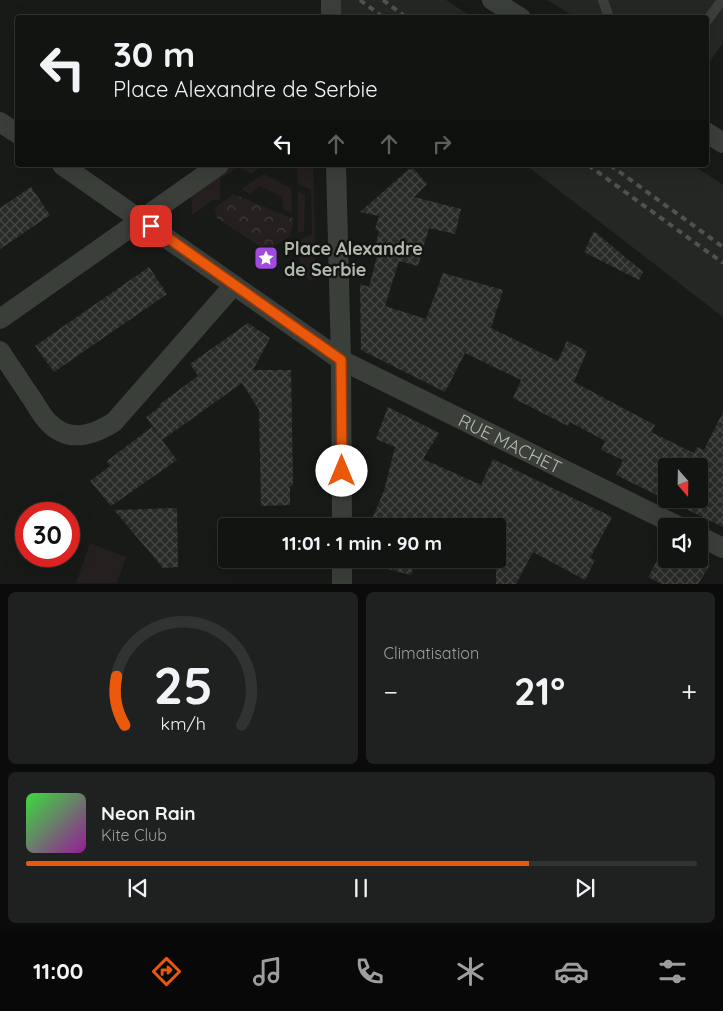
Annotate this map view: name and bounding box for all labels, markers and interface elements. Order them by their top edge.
text: 30 m [113,32,195,76]
icon: left [30,35,95,100]
text: Place Alexandre de Serbie [113,75,378,103]
icon: left [269,130,297,158]
icon: ahead [322,130,350,158]
icon: ahead [375,130,403,158]
icon: right [428,130,456,158]
pin [130,205,172,247]
icon: arrive [137,212,165,240]
place label: Place Alexandre de Serbie [284,237,423,281]
place icon: Place Alexandre de Serbie [253,245,279,271]
street label: RUE MACHET [455,408,566,479]
position arrow [315,444,367,496]
north arrow [658,458,708,508]
map controls [658,458,708,568]
speed limit sign: 30 [15,502,80,567]
button: sound [658,518,708,568]
text: 11:01 · 1 min · 90 m [282,531,442,555]
text: Climatisation [384,643,479,663]
text: 25 [153,652,213,717]
text: 21° [514,667,565,715]
text: − [384,674,398,709]
text: + [681,674,697,709]
text: km/h [160,712,205,734]
text: Neon Rain [101,801,196,825]
text: Kite Club [101,825,167,845]
icon: previous [124,874,152,902]
icon: pause [347,874,375,902]
icon: next [571,874,599,902]
icon: directions [149,954,184,989]
icon: music [250,954,285,989]
icon: phone [352,954,387,989]
icon: climate [453,954,488,989]
icon: car [554,954,589,989]
icon: filters [655,954,690,989]
text: 11:00 [33,957,83,985]

